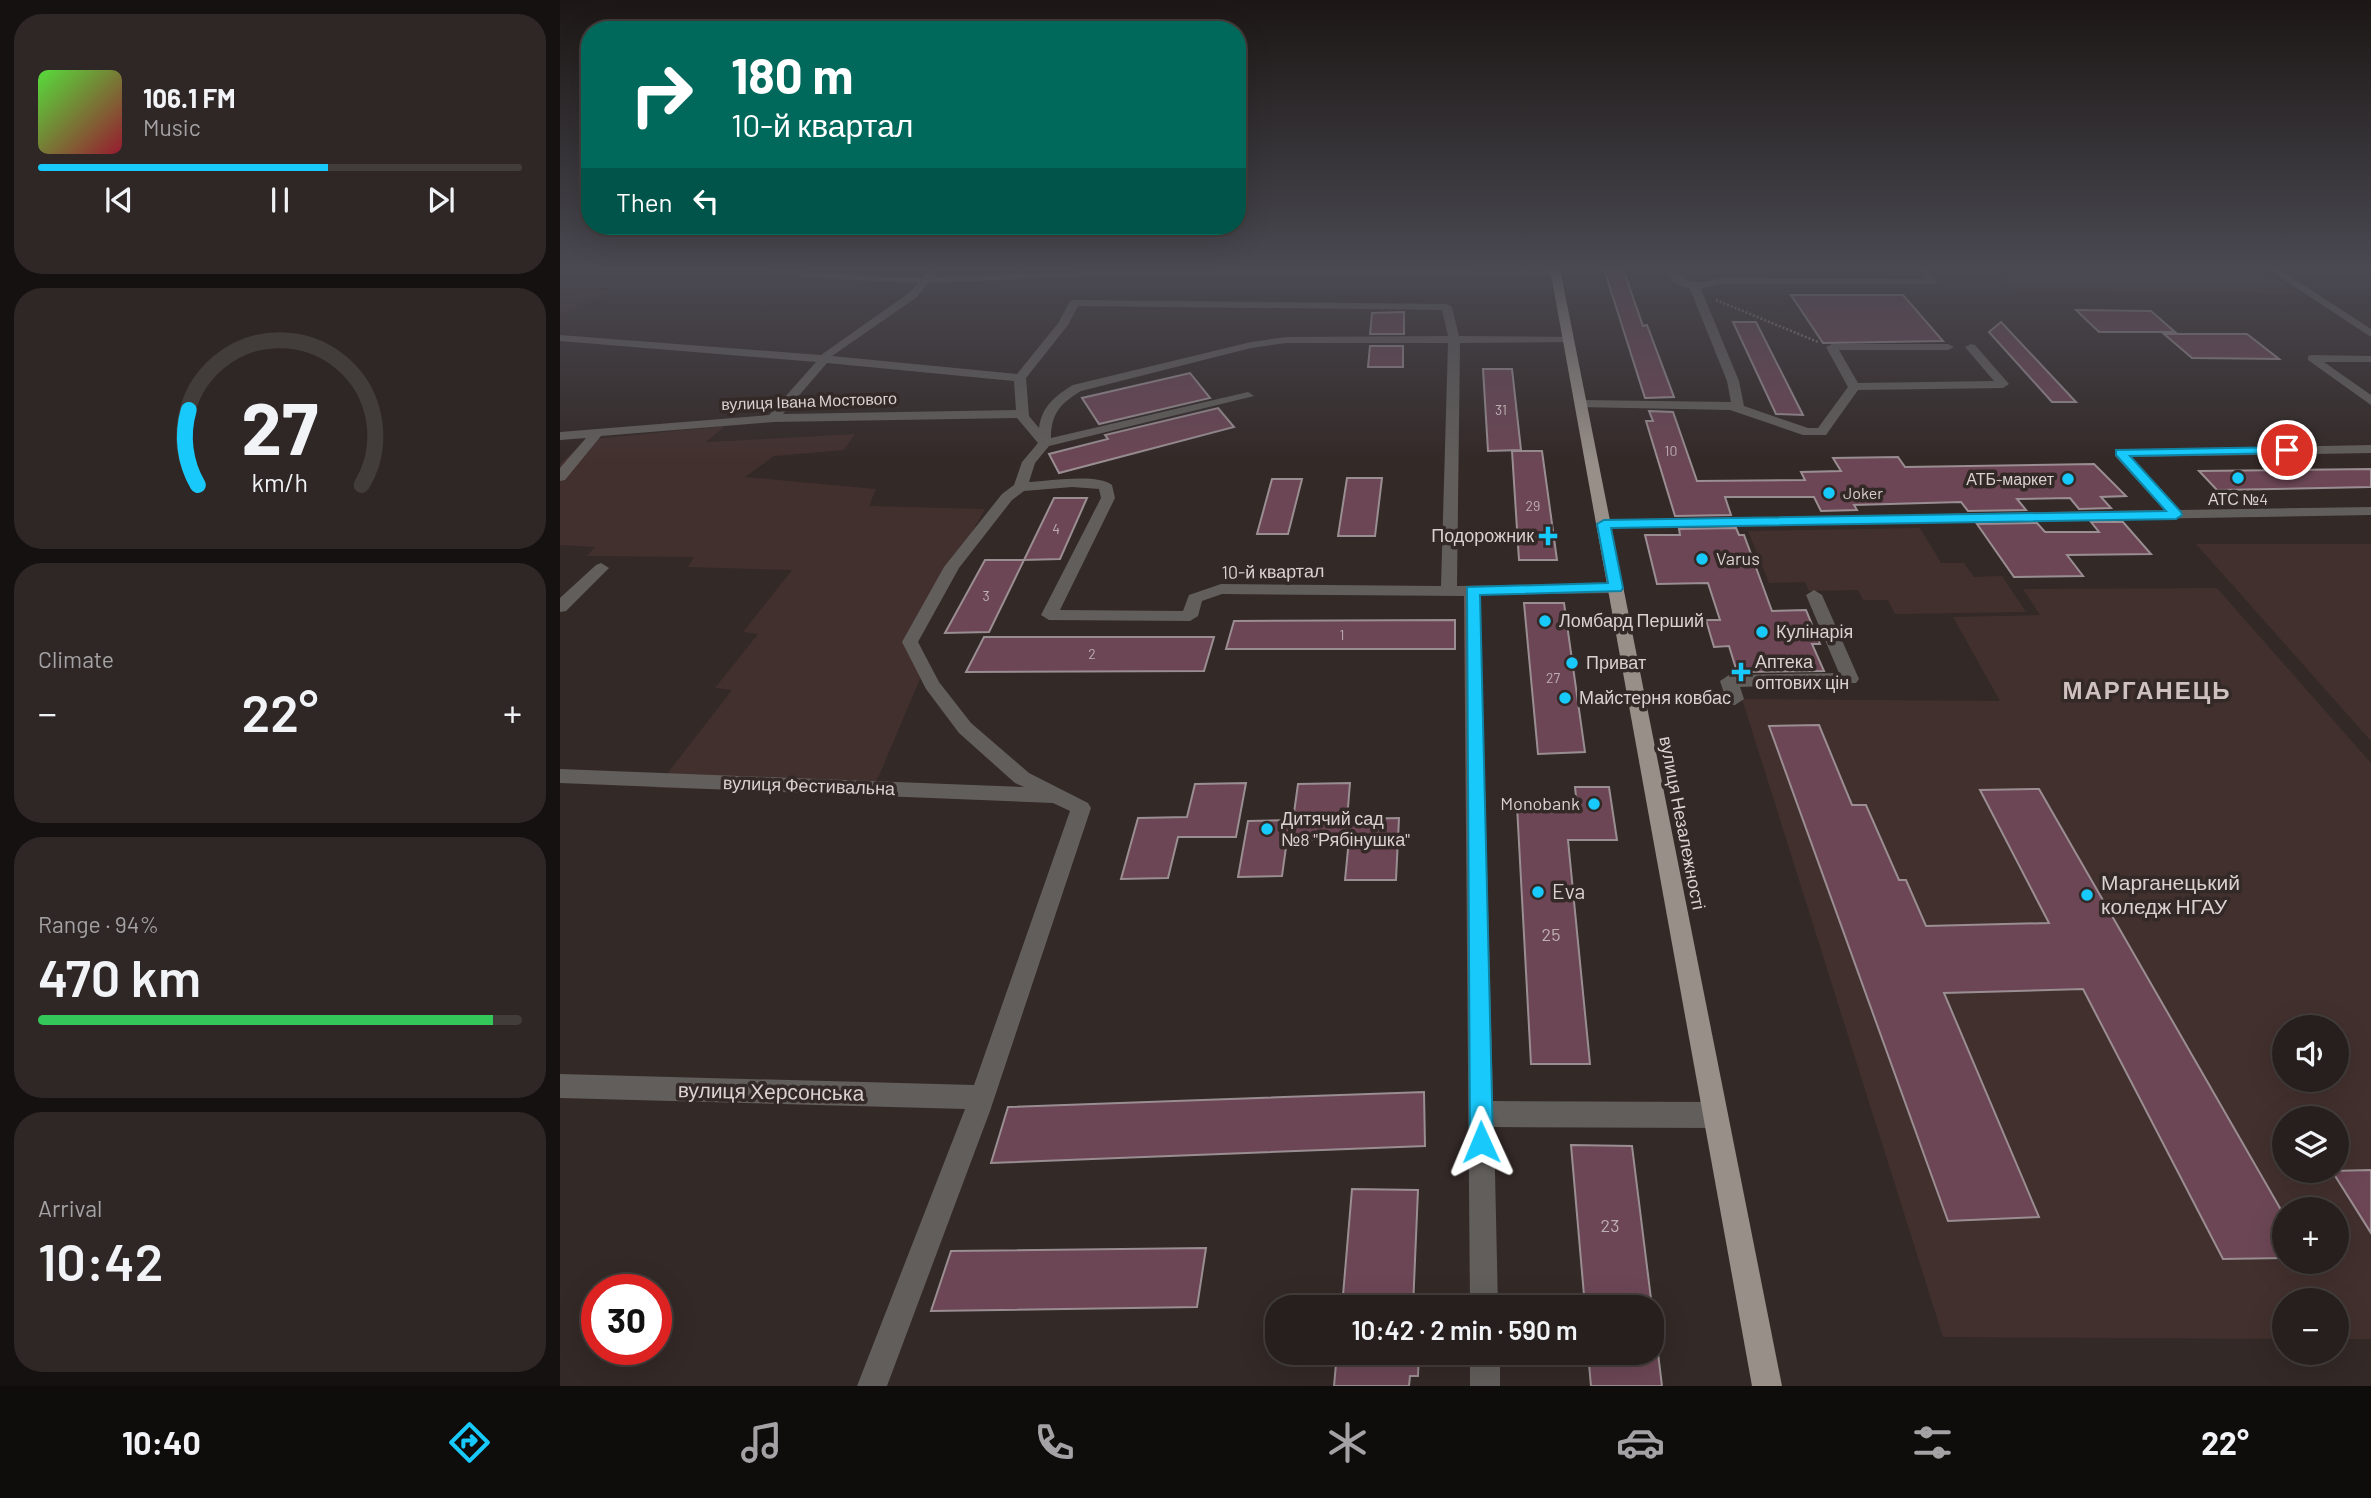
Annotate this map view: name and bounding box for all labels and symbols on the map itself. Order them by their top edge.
street label: вулиця Івана Мостового [721,388,897,413]
house number: 31 [1495,401,1507,418]
pin [2257,420,2317,480]
house number: 10 [1665,442,1677,459]
place label: АТБ-маркет [1966,469,2055,488]
marker: АТС №4 [2230,470,2246,486]
marker: АТБ-маркет [2060,471,2076,487]
place label: Joker [1843,483,1883,502]
marker: Joker [1821,485,1837,501]
place label: АТС №4 [2208,489,2268,508]
house number: 29 [1526,497,1540,514]
house number: 4 [1052,520,1060,537]
place label: Подорожник [1431,524,1534,546]
marker: Подорожник [1540,528,1556,544]
place label: Varus [1716,547,1760,569]
marker: Varus [1694,551,1710,567]
street label: 10-й квартал [1221,559,1324,583]
house number: 3 [982,587,990,604]
place label: Ломбард Перший [1559,609,1704,631]
marker: Ломбард Перший [1537,613,1553,629]
place label: Кулінарія [1776,620,1853,642]
marker: Кулінарія [1754,624,1770,640]
house number: 1 [1340,626,1344,643]
house number: 2 [1088,645,1096,662]
place label: Аптека оптових цін [1755,650,1849,693]
place label: Приват [1586,651,1646,673]
marker: Приват [1564,655,1580,671]
marker: Аптека оптових цін [1733,664,1749,680]
house number: 27 [1546,669,1560,686]
district label: МАРГАНЕЦЬ [2063,675,2231,704]
place label: Майстерня ковбас [1579,686,1731,708]
marker: Майстерня ковбас [1557,690,1573,706]
street label: вулиця Незалежності [1655,734,1711,911]
street label: вулиця Фестивальна [723,771,896,799]
place label: Monobank [1500,792,1580,814]
marker: Monobank [1586,796,1602,812]
place label: Дитячий сад №8 "Рябінушка" [1281,807,1410,850]
marker: Дитячий сад №8 "Рябінушка" [1259,821,1275,837]
place label: Марганецький коледж НГАУ [2101,869,2240,918]
place label: Eva [1552,878,1585,903]
marker: Eva [1530,884,1546,900]
marker: Марганецький коледж НГАУ [2079,887,2095,903]
house number: 25 [1542,923,1560,945]
street label: вулиця Херсонська [678,1076,865,1105]
position arrow [1444,1105,1518,1179]
house number: 23 [1601,1214,1619,1236]
speed limit sign: 30 [581,1274,672,1365]

